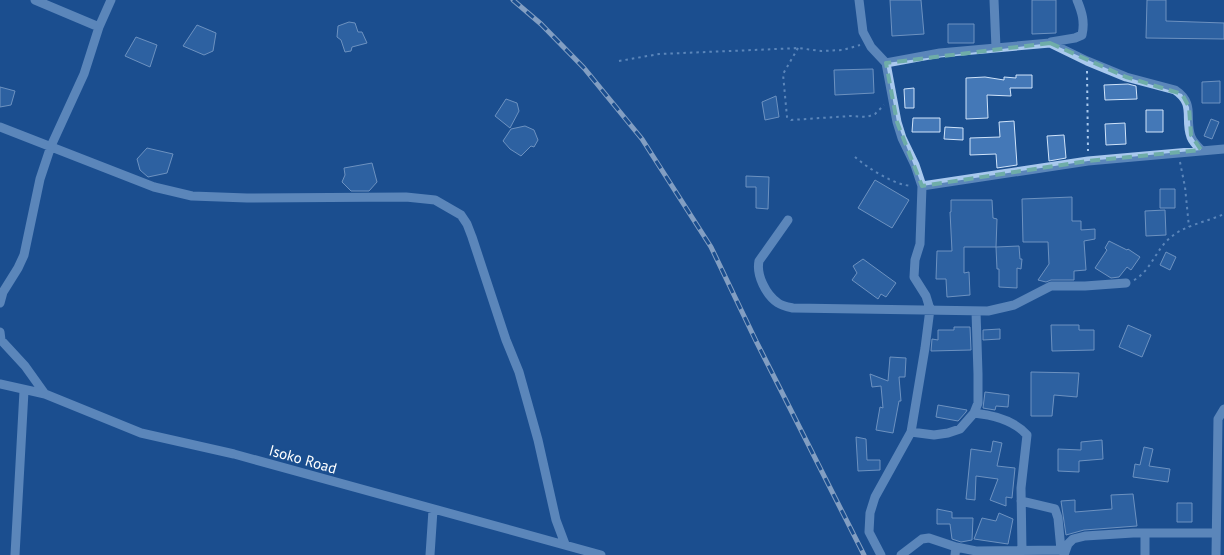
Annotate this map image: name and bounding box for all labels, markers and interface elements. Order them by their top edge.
street label: Isoko Road [267,440,339,478]

